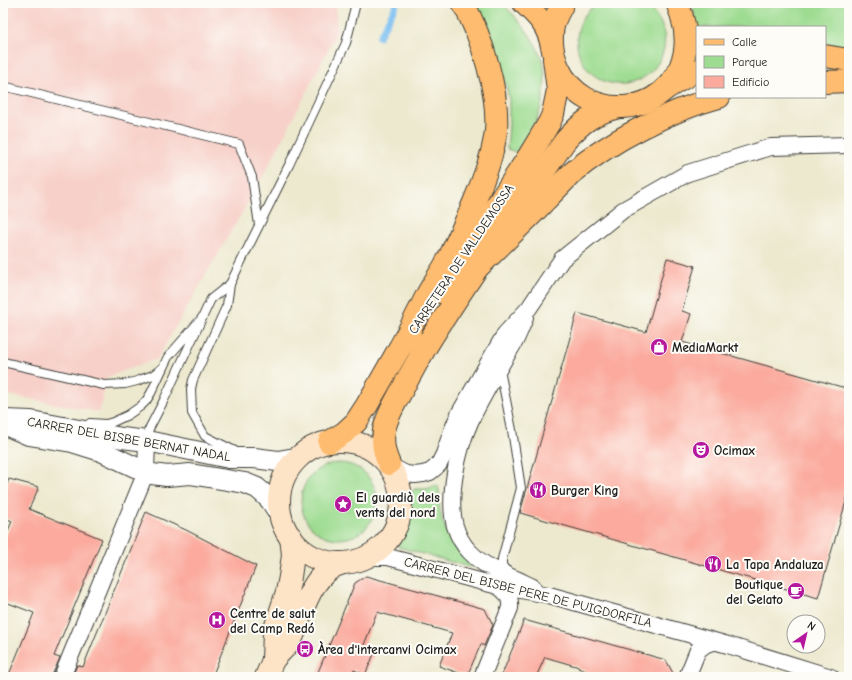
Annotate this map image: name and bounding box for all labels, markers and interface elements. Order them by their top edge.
legend [696,26,826,98]
text: Calle [732,35,757,49]
text: Parque [732,55,767,69]
text: Edificio [732,75,769,89]
street label: CARRETERA DE VALLDEMOSSA [405,181,517,337]
shop icon: MediaMarkt [649,337,669,357]
place label: MediaMarkt [672,340,739,355]
street label: CARRER DEL BISBE BERNAT NADAL [26,414,233,464]
theatre icon: Ocimax [691,440,711,460]
place label: Ocimax [714,443,756,458]
restaurant icon: Burger King [528,480,548,500]
place label: Burger King [551,483,619,498]
place label: El guardià dels vents del nord [355,490,440,520]
place icon: El guardià dels vents del nord [333,494,353,514]
street label: CARRER DEL BISBE PERE DE PUIGDORFILA [402,554,654,630]
restaurant icon: La Tapa Andaluza [703,554,723,574]
place label: La Tapa Andaluza [726,557,824,572]
place label: Boutique del Gelato [726,577,784,607]
cafe icon: Boutique del Gelato [786,581,806,601]
place label: Centre de salut del Camp Redó [230,606,316,636]
hospital icon: Centre de salut del Camp Redó [207,610,227,630]
north arrow [786,614,826,654]
text: N [805,619,818,634]
bus stop icon: Àrea d'intercanvi Ocimax [295,639,315,659]
place label: Àrea d'intercanvi Ocimax [318,641,457,657]

